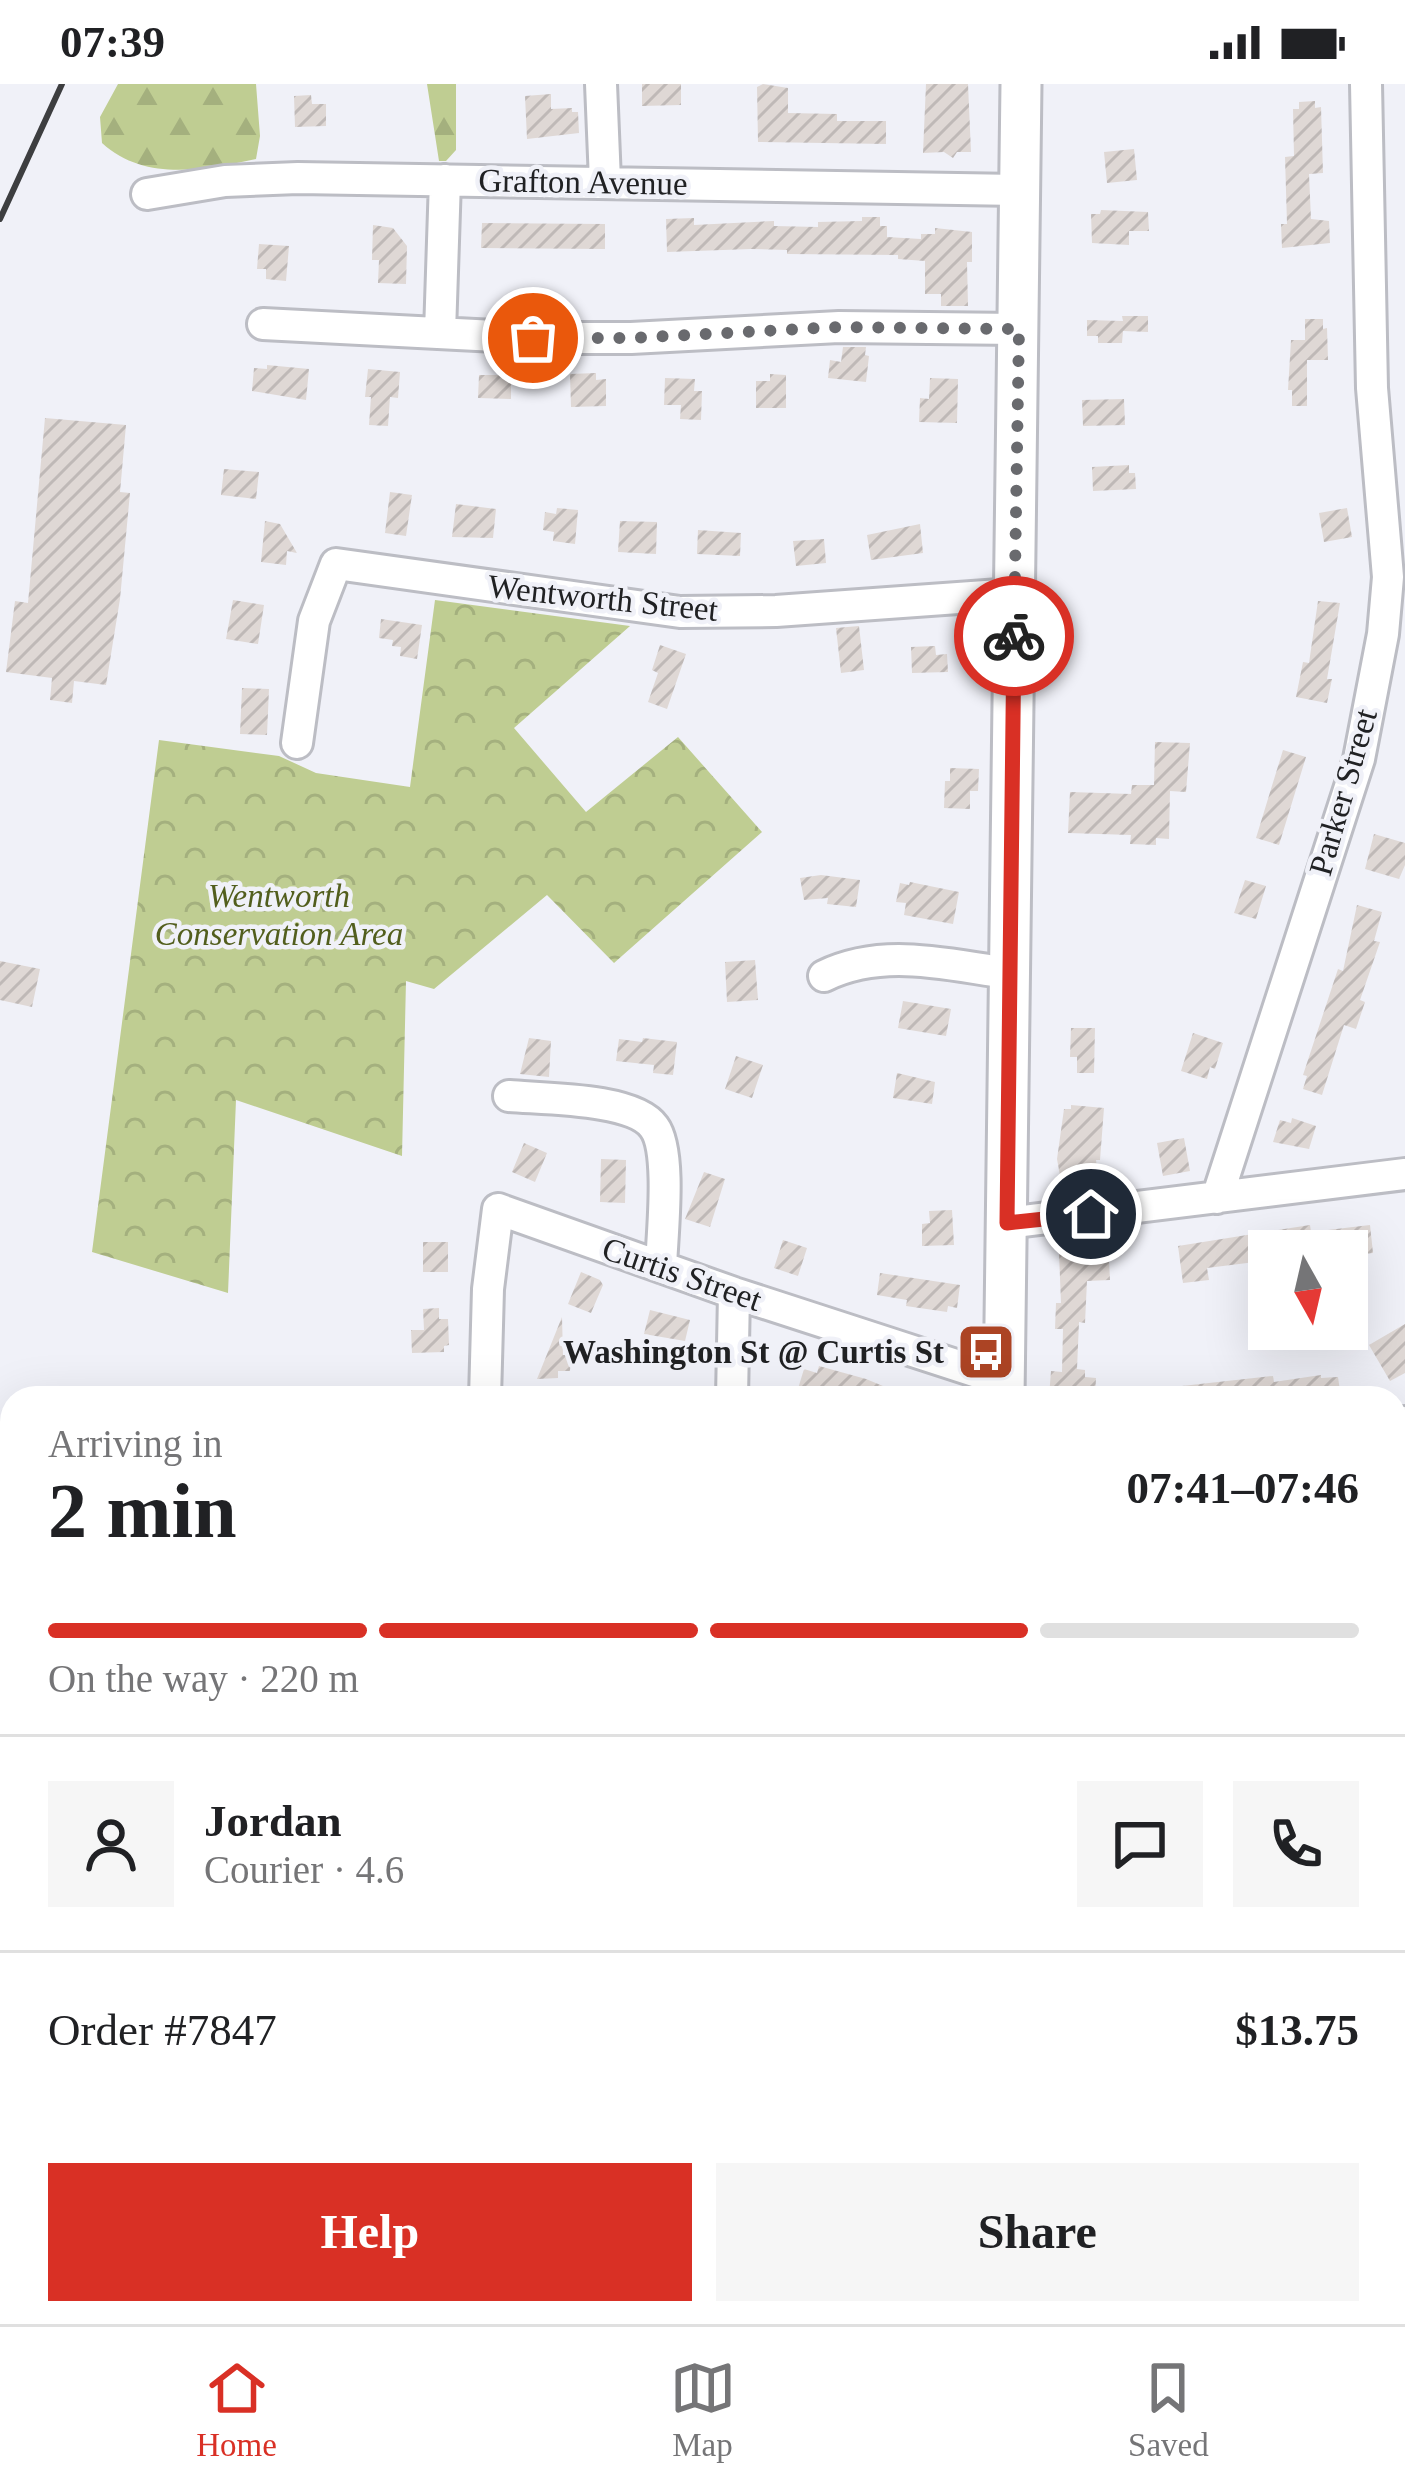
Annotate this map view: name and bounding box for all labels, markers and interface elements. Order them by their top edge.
text: 07:39 [60,17,165,67]
street label: Grafton Avenue [478,162,688,202]
pin [482,287,584,389]
icon: bag [500,305,566,371]
street label: Wentworth Street [486,568,720,628]
courier [954,576,1074,696]
icon: bike [981,603,1047,669]
street label: Parker Street [1302,705,1384,879]
park label: Wentworth Conservation Area [155,878,403,952]
pin [1040,1163,1142,1265]
icon: home [1058,1181,1124,1247]
street label: Curtis Street [598,1230,766,1318]
north arrow [1248,1230,1368,1350]
map controls [1248,1230,1368,1350]
bus stop icon: Washington St @ Curtis St [955,1321,1017,1383]
place label: Washington St @ Curtis St [563,1334,944,1370]
text: Arriving in [48,1422,222,1465]
text: 07:41–07:46 [1127,1463,1359,1513]
text: 2 min [48,1467,237,1554]
text: On the way · 220 m [48,1657,359,1700]
button: person [48,1781,174,1907]
button: chat [1077,1781,1203,1907]
button: phone [1233,1781,1359,1907]
text: Jordan [204,1796,342,1846]
text: Courier · 4.6 [204,1848,404,1891]
text: Order #7847 [48,2005,277,2055]
text: $13.75 [1235,2005,1359,2055]
button: Help [48,2163,692,2301]
button: Share [716,2163,1359,2301]
tab: Home [196,2355,277,2464]
tab: Map [670,2355,736,2464]
tab: Saved [1128,2355,1209,2464]

